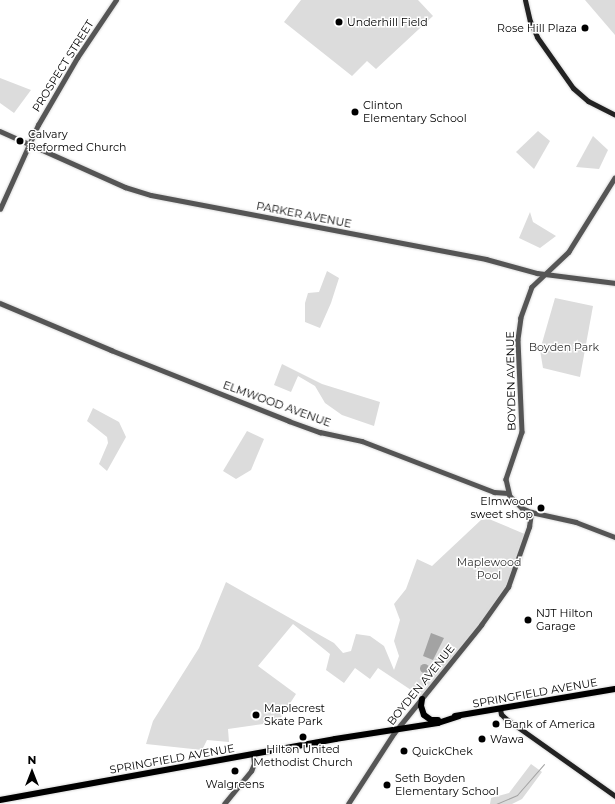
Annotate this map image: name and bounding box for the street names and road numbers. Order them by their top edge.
street label: PROSPECT STREET [29,18,97,114]
street label: PARKER AVENUE [255,199,353,231]
street label: BOYDEN AVENUE [504,331,518,431]
street label: ELMWOOD AVENUE [221,378,333,430]
street label: BOYDEN AVENUE [385,642,457,728]
street label: SPRINGFIELD AVENUE [471,675,599,711]
street label: SPRINGFIELD AVENUE [108,741,236,777]

